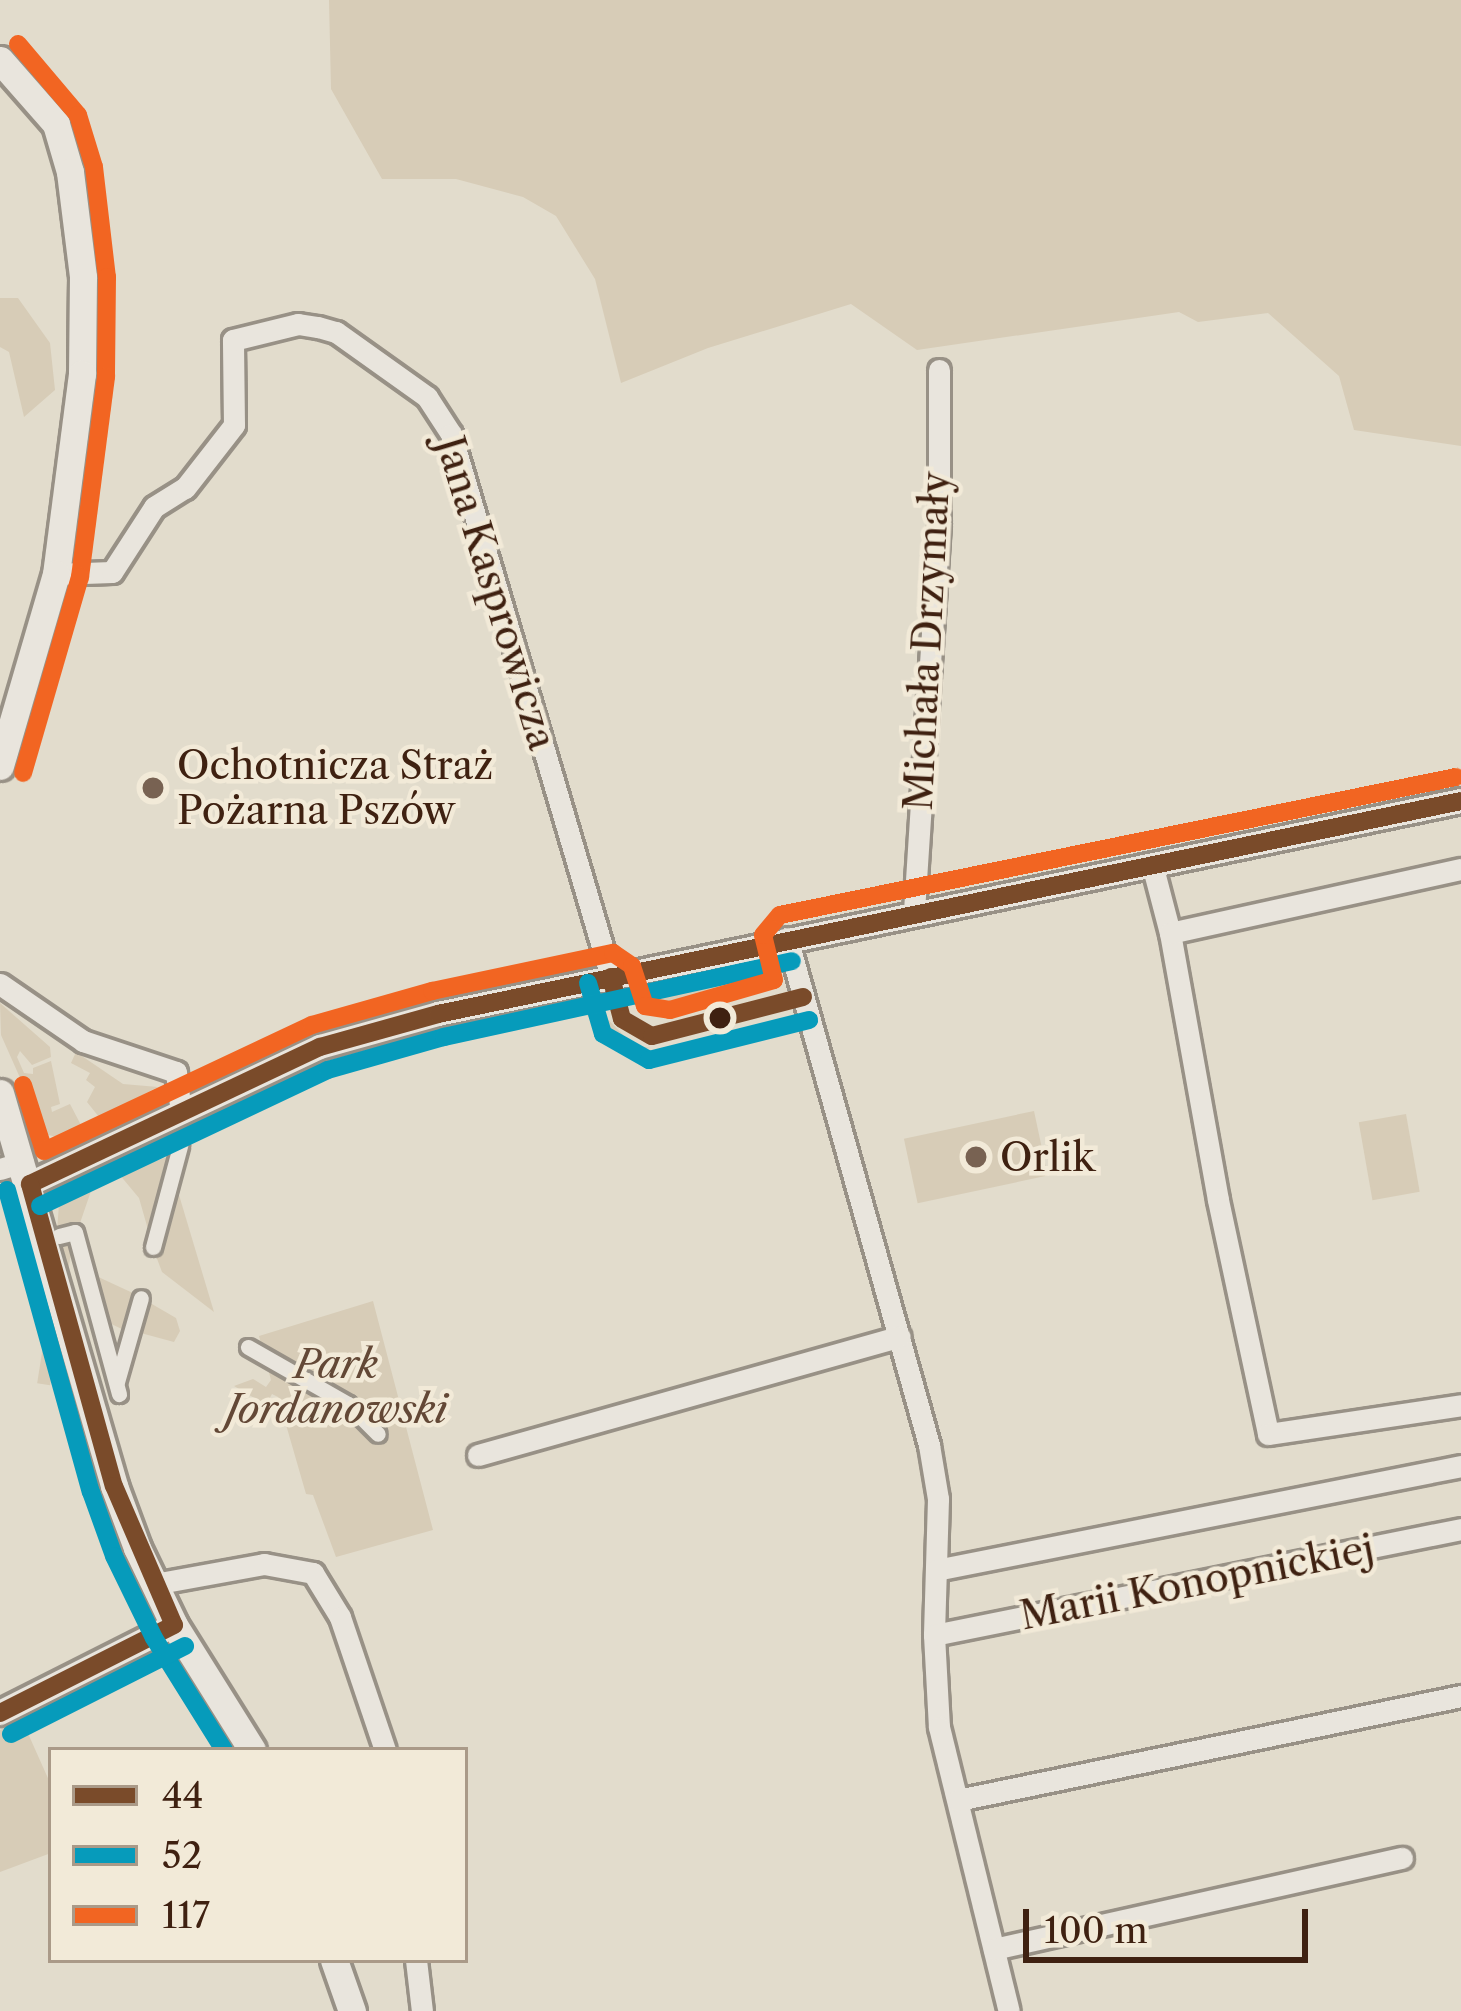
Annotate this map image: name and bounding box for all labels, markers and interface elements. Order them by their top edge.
street label: Jana Kasprowicza [426,431,566,755]
street label: Michała Drzymały [895,470,959,812]
place label: Ochotnicza Straż Pożarna Pszów [177,743,494,834]
marker: Ochotnicza Straż Pożarna Pszów [140,775,166,801]
unlabelled marker [709,1007,731,1029]
place label: Orlik [1000,1134,1095,1180]
marker: Orlik [963,1144,989,1170]
park label: Park Jordanowski [225,1342,447,1433]
street label: Marii Konopnickiej [1016,1525,1378,1639]
legend [48,1747,468,1963]
text: 44 [162,1773,204,1817]
text: 52 [162,1833,202,1877]
scale bar [1029,1885,1314,1959]
text: 117 [162,1893,210,1937]
text: 100 m [1044,1908,1148,1952]

